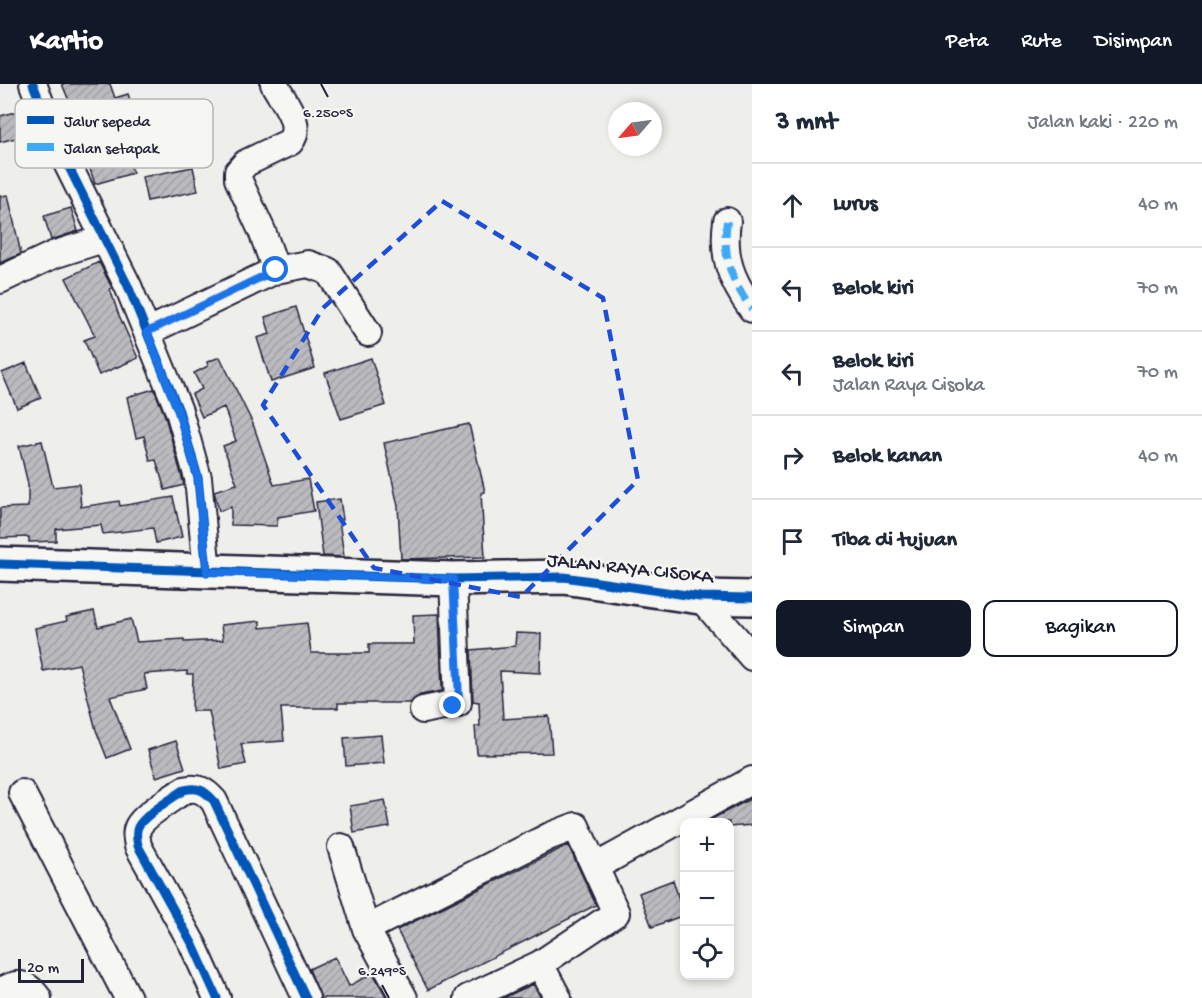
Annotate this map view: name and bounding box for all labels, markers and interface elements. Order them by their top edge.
text: Kartio [30,26,103,59]
text: Peta [946,30,988,55]
text: Rute [1021,30,1062,55]
text: Disimpan [1095,30,1172,55]
legend [15,99,213,168]
north arrow [608,102,662,156]
text: 6.250°S [303,105,353,123]
text: 3 mnt [776,108,837,139]
text: Jalan kaki · 220 m [1028,112,1178,135]
text: Jalur sepeda [64,114,152,133]
text: Jalan setapak [64,141,160,160]
icon: ahead [776,189,809,222]
text: Lurus [833,192,878,218]
text: 40 m [1138,194,1178,217]
route start [262,256,288,282]
icon: left [776,273,809,306]
text: Belok kiri [833,276,914,302]
text: 70 m [1137,278,1178,301]
text: Belok kiri [833,349,914,375]
icon: left [776,357,809,390]
text: 70 m [1137,362,1178,385]
text: Jalan Raya Cisoka [833,375,985,398]
icon: right [776,441,809,474]
text: Belok kanan [833,444,942,470]
text: 40 m [1138,446,1178,469]
icon: arrive [776,525,809,558]
text: Tiba di tujuan [833,528,957,554]
street label: JALAN RAYA CISOKA [546,550,716,590]
button: Simpan [776,600,971,657]
button: Bagikan [983,600,1178,657]
route end [439,692,465,718]
map controls [680,818,734,980]
button: + [680,818,734,872]
button: − [680,872,734,926]
button: locate [680,926,734,980]
scale bar [18,956,84,984]
text: 20 m [27,960,59,979]
text: 6.249°S [358,963,406,981]

